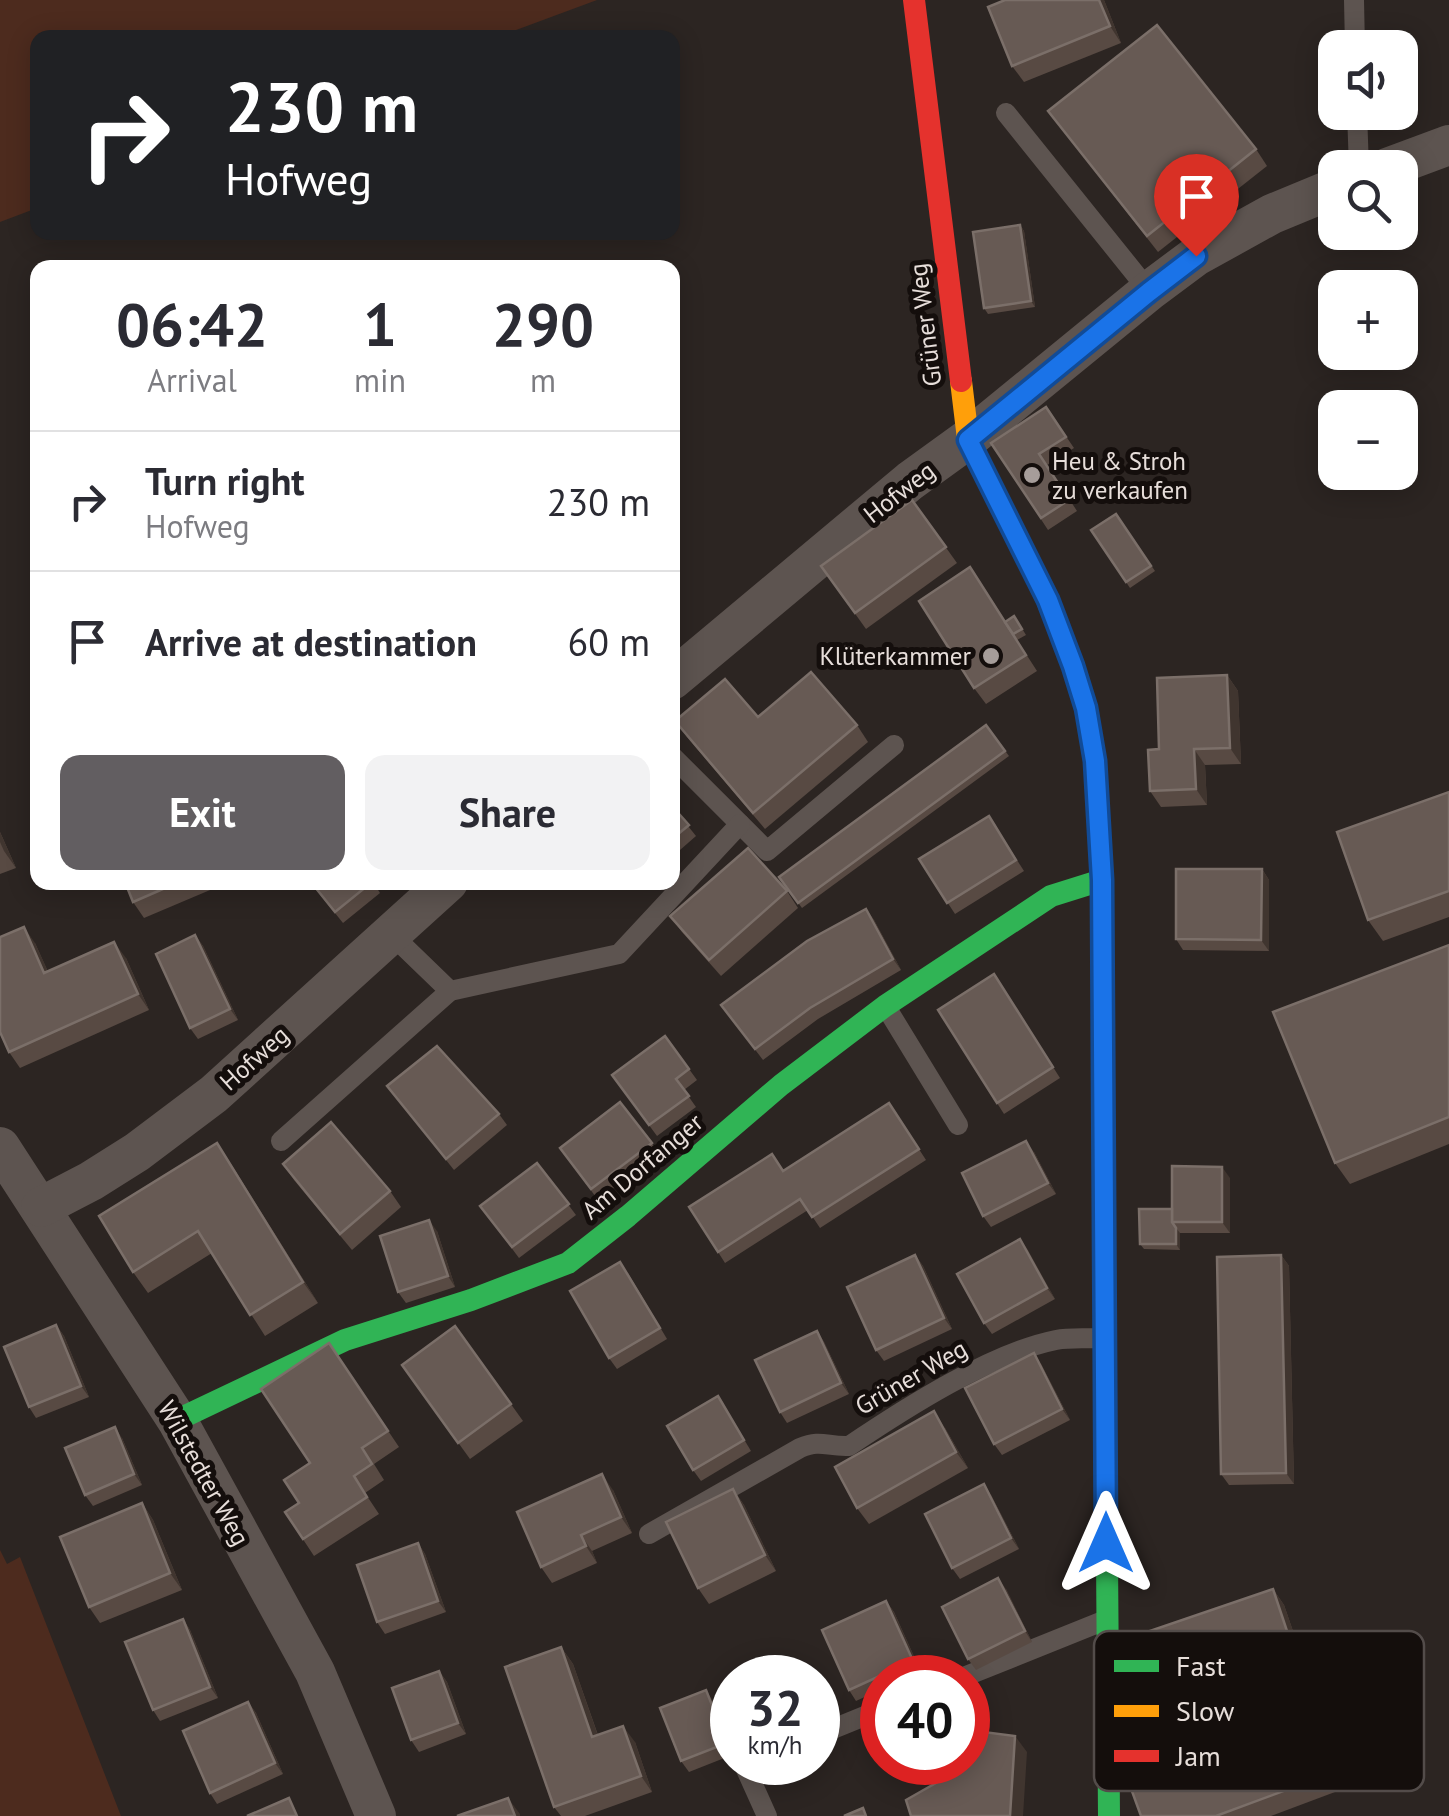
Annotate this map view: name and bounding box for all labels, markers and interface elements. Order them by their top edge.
map controls [1318,30,1418,490]
button: sound [1318,30,1418,130]
text: 230 m [225,61,418,151]
icon: right [60,70,190,200]
text: Hofweg [225,149,372,207]
button: search [1318,150,1418,250]
pin [1154,154,1239,257]
icon: arrive [1169,169,1224,224]
street label: Grüner Weg [902,262,948,388]
button: + [1318,270,1418,370]
text: 06:42 [116,285,268,363]
text: 1 [363,285,397,363]
text: 290 [492,285,594,363]
text: Arrival [147,359,237,401]
text: min [354,359,406,401]
text: m [530,359,556,401]
button: − [1318,390,1418,490]
place label: Heu & Stroh zu verkaufen [1052,445,1188,506]
street label: Hofweg [857,454,941,530]
text: Turn right [145,456,305,505]
marker: Heu & Stroh zu verkaufen [1021,464,1043,486]
icon: right [60,474,115,529]
text: 230 m [547,477,650,526]
text: Hofweg [145,505,250,547]
icon: arrive [60,614,115,669]
text: Arrive at destination [145,617,477,666]
text: 60 m [568,617,650,666]
place label: Klüterkammer [819,640,971,672]
marker: Klüterkammer [980,645,1002,667]
button: Exit [60,755,345,870]
button: Share [365,755,650,870]
street label: Hofweg [213,1019,295,1097]
street label: Am Dorfanger [575,1106,710,1226]
street label: Grüner Weg [849,1332,973,1422]
street label: Wilstedter Weg [151,1395,257,1551]
position arrow [1054,1491,1158,1595]
legend [1094,1631,1424,1791]
text: Fast [1176,1647,1226,1684]
speed limit sign: 40 [860,1655,990,1785]
text: 32 [747,1675,803,1740]
text: Slow [1176,1692,1235,1729]
text: km/h [748,1729,802,1761]
text: Jam [1175,1737,1221,1774]

